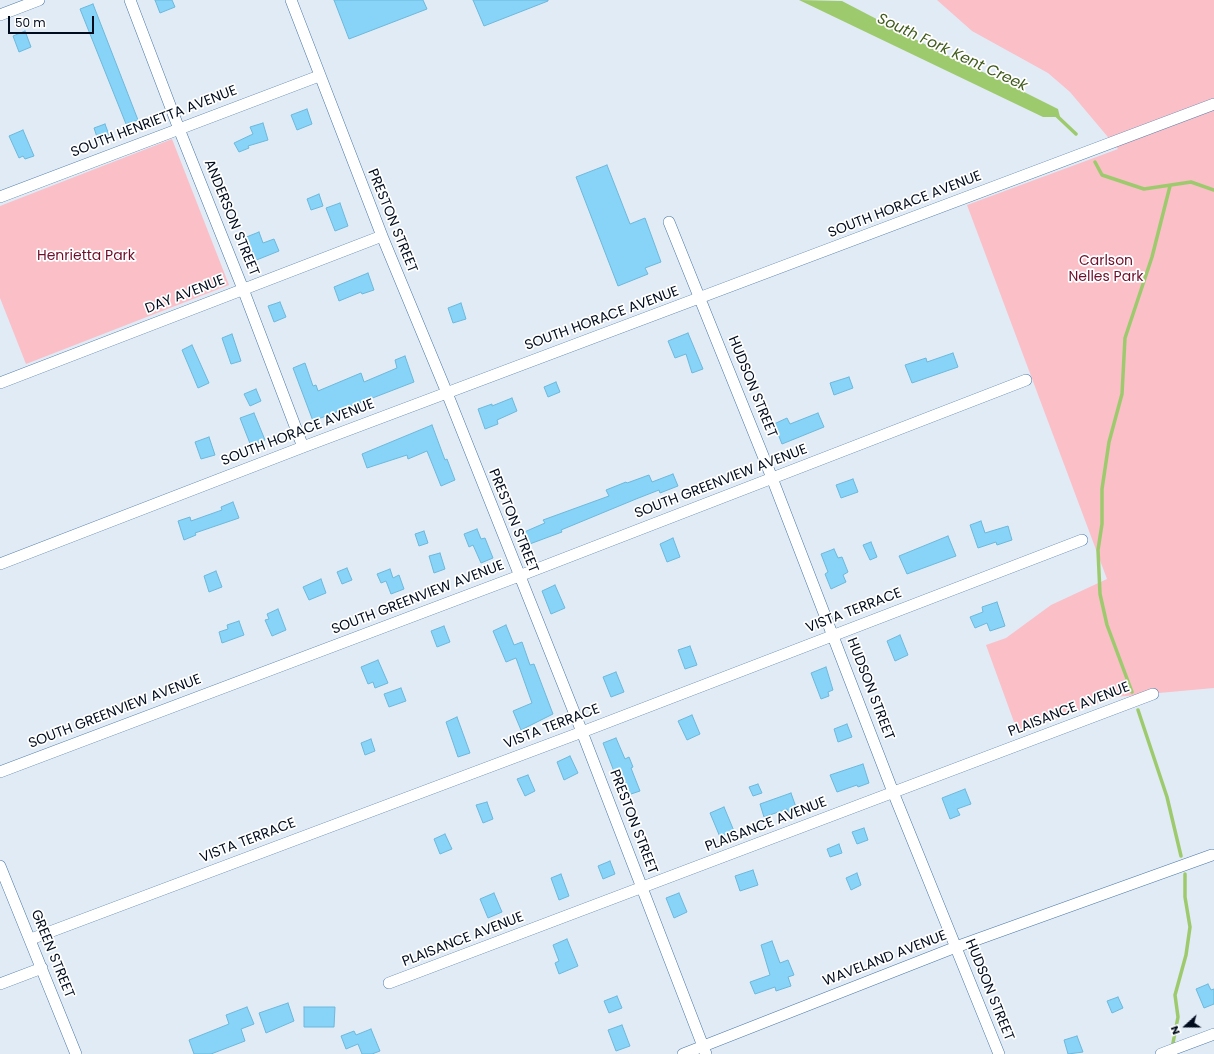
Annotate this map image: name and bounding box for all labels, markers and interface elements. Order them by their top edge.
scale bar [10,8,96,34]
water label: South Fork Kent Creek [874,10,1030,96]
text: 50 m [15,14,46,31]
street label: SOUTH HENRIETTA AVENUE [69,83,239,161]
street label: ANDERSON STREET [200,157,262,279]
street label: PRESTON STREET [364,167,420,275]
street label: SOUTH HORACE AVENUE [826,168,984,242]
park label: Henrietta Park [37,248,135,264]
park label: Carlson Nelles Park [1068,253,1144,286]
street label: DAY AVENUE [143,272,227,318]
street label: SOUTH HORACE AVENUE [523,283,681,355]
street label: HUDSON STREET [724,334,780,440]
street label: SOUTH HORACE AVENUE [219,396,377,470]
street label: SOUTH GREENVIEW AVENUE [632,441,810,523]
street label: PRESTON STREET [485,467,541,575]
street label: SOUTH GREENVIEW AVENUE [329,557,507,639]
street label: VISTA TERRACE [804,585,904,637]
street label: HUDSON STREET [843,636,897,742]
street label: SOUTH GREENVIEW AVENUE [26,671,204,753]
street label: PLAISANCE AVENUE [1006,679,1132,741]
street label: VISTA TERRACE [502,701,602,753]
street label: PRESTON STREET [605,767,661,877]
street label: PLAISANCE AVENUE [703,794,829,856]
street label: VISTA TERRACE [198,815,298,867]
street label: GREEN STREET [27,907,77,1001]
street label: PLAISANCE AVENUE [400,909,526,971]
street label: WAVELAND AVENUE [821,928,949,990]
street label: HUDSON STREET [961,937,1017,1043]
north arrow [1166,1006,1206,1046]
text: N [1166,1024,1184,1037]

